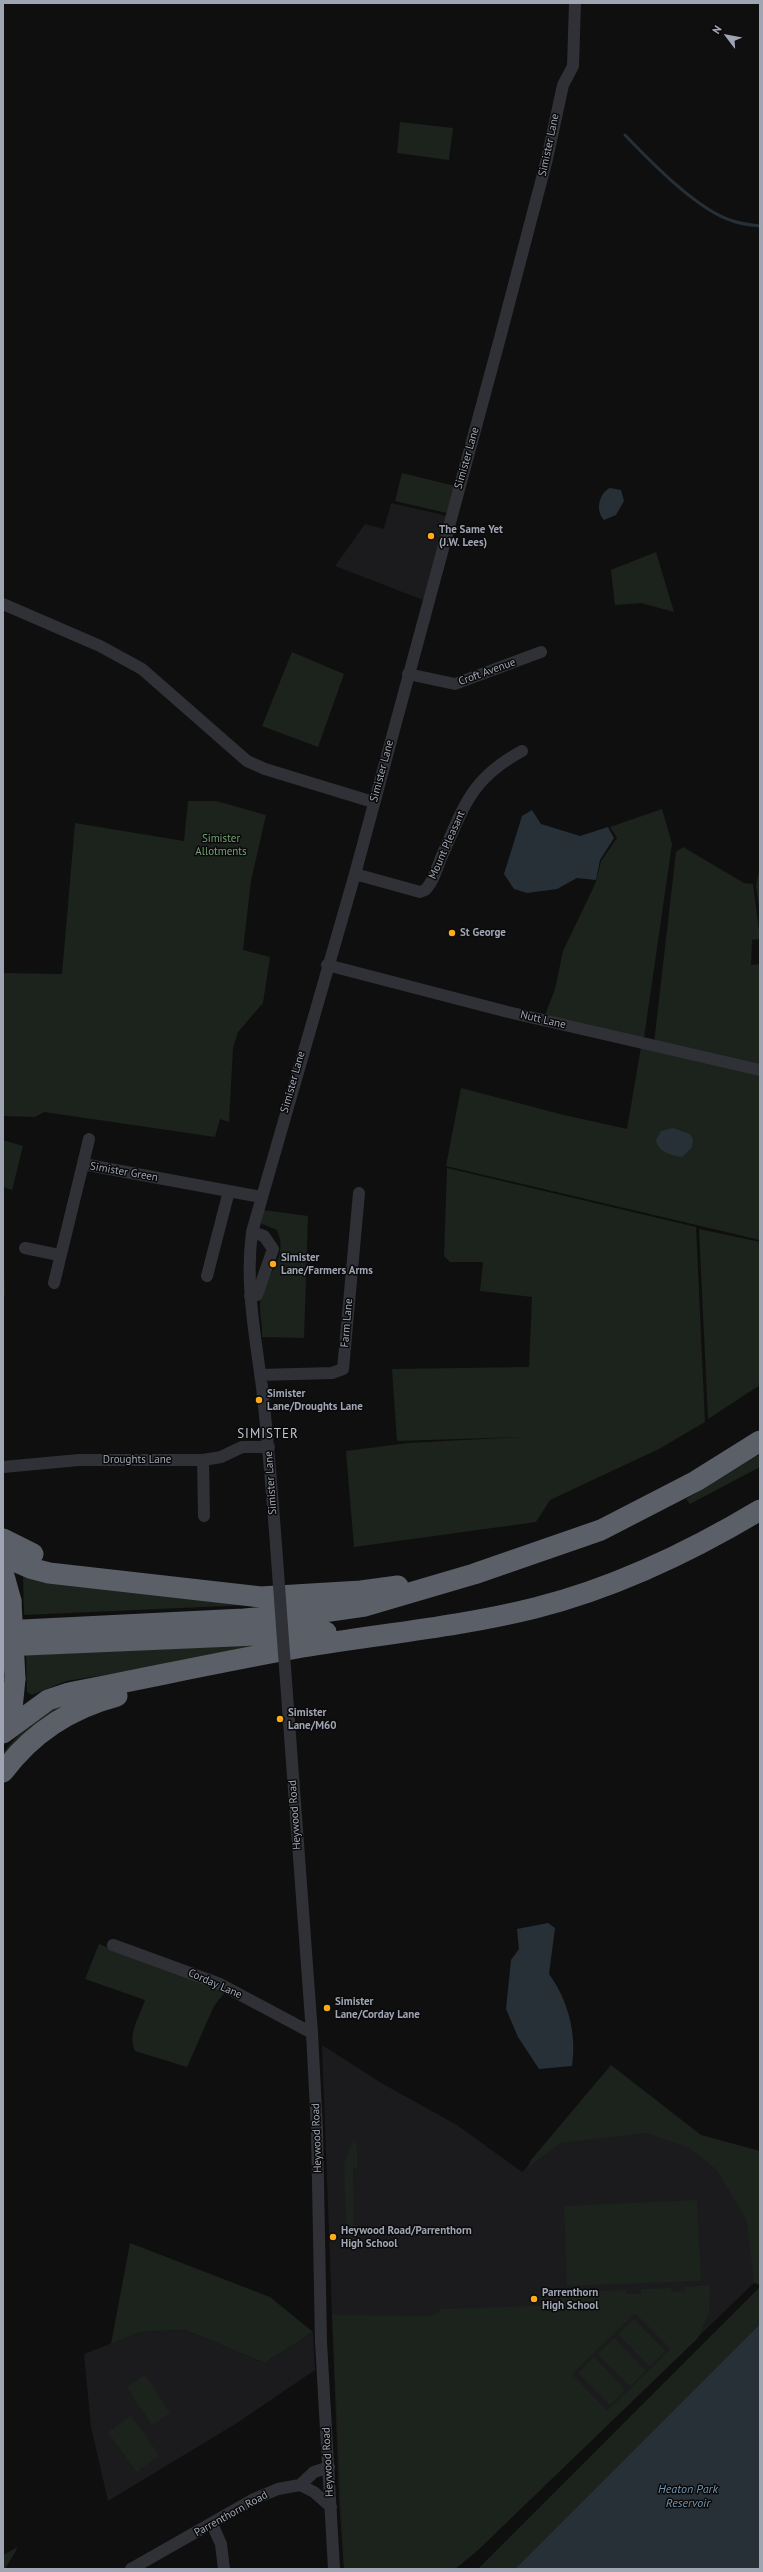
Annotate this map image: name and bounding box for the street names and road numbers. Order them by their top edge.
street label: Simister Lane [536,112,562,178]
street label: Simister Lane [452,426,482,490]
street label: Croft Avenue [457,656,517,688]
street label: Simister Lane [367,739,397,803]
street label: Mount Pleasant [426,809,468,881]
street label: Nutt Lane [519,1008,567,1032]
street label: Simister Lane [278,1050,308,1114]
street label: Simister Green [89,1160,159,1184]
street label: Farm Lane [338,1298,356,1348]
street label: Simister Lane [262,1451,280,1515]
street label: Droughts Lane [103,1453,171,1467]
street label: Heywood Road [286,1780,304,1850]
street label: Corday Lane [186,1966,244,2002]
street label: Heywood Road [309,2103,325,2173]
street label: Heywood Road [320,2427,336,2497]
street label: Parrenthorn Road [192,2488,270,2540]

